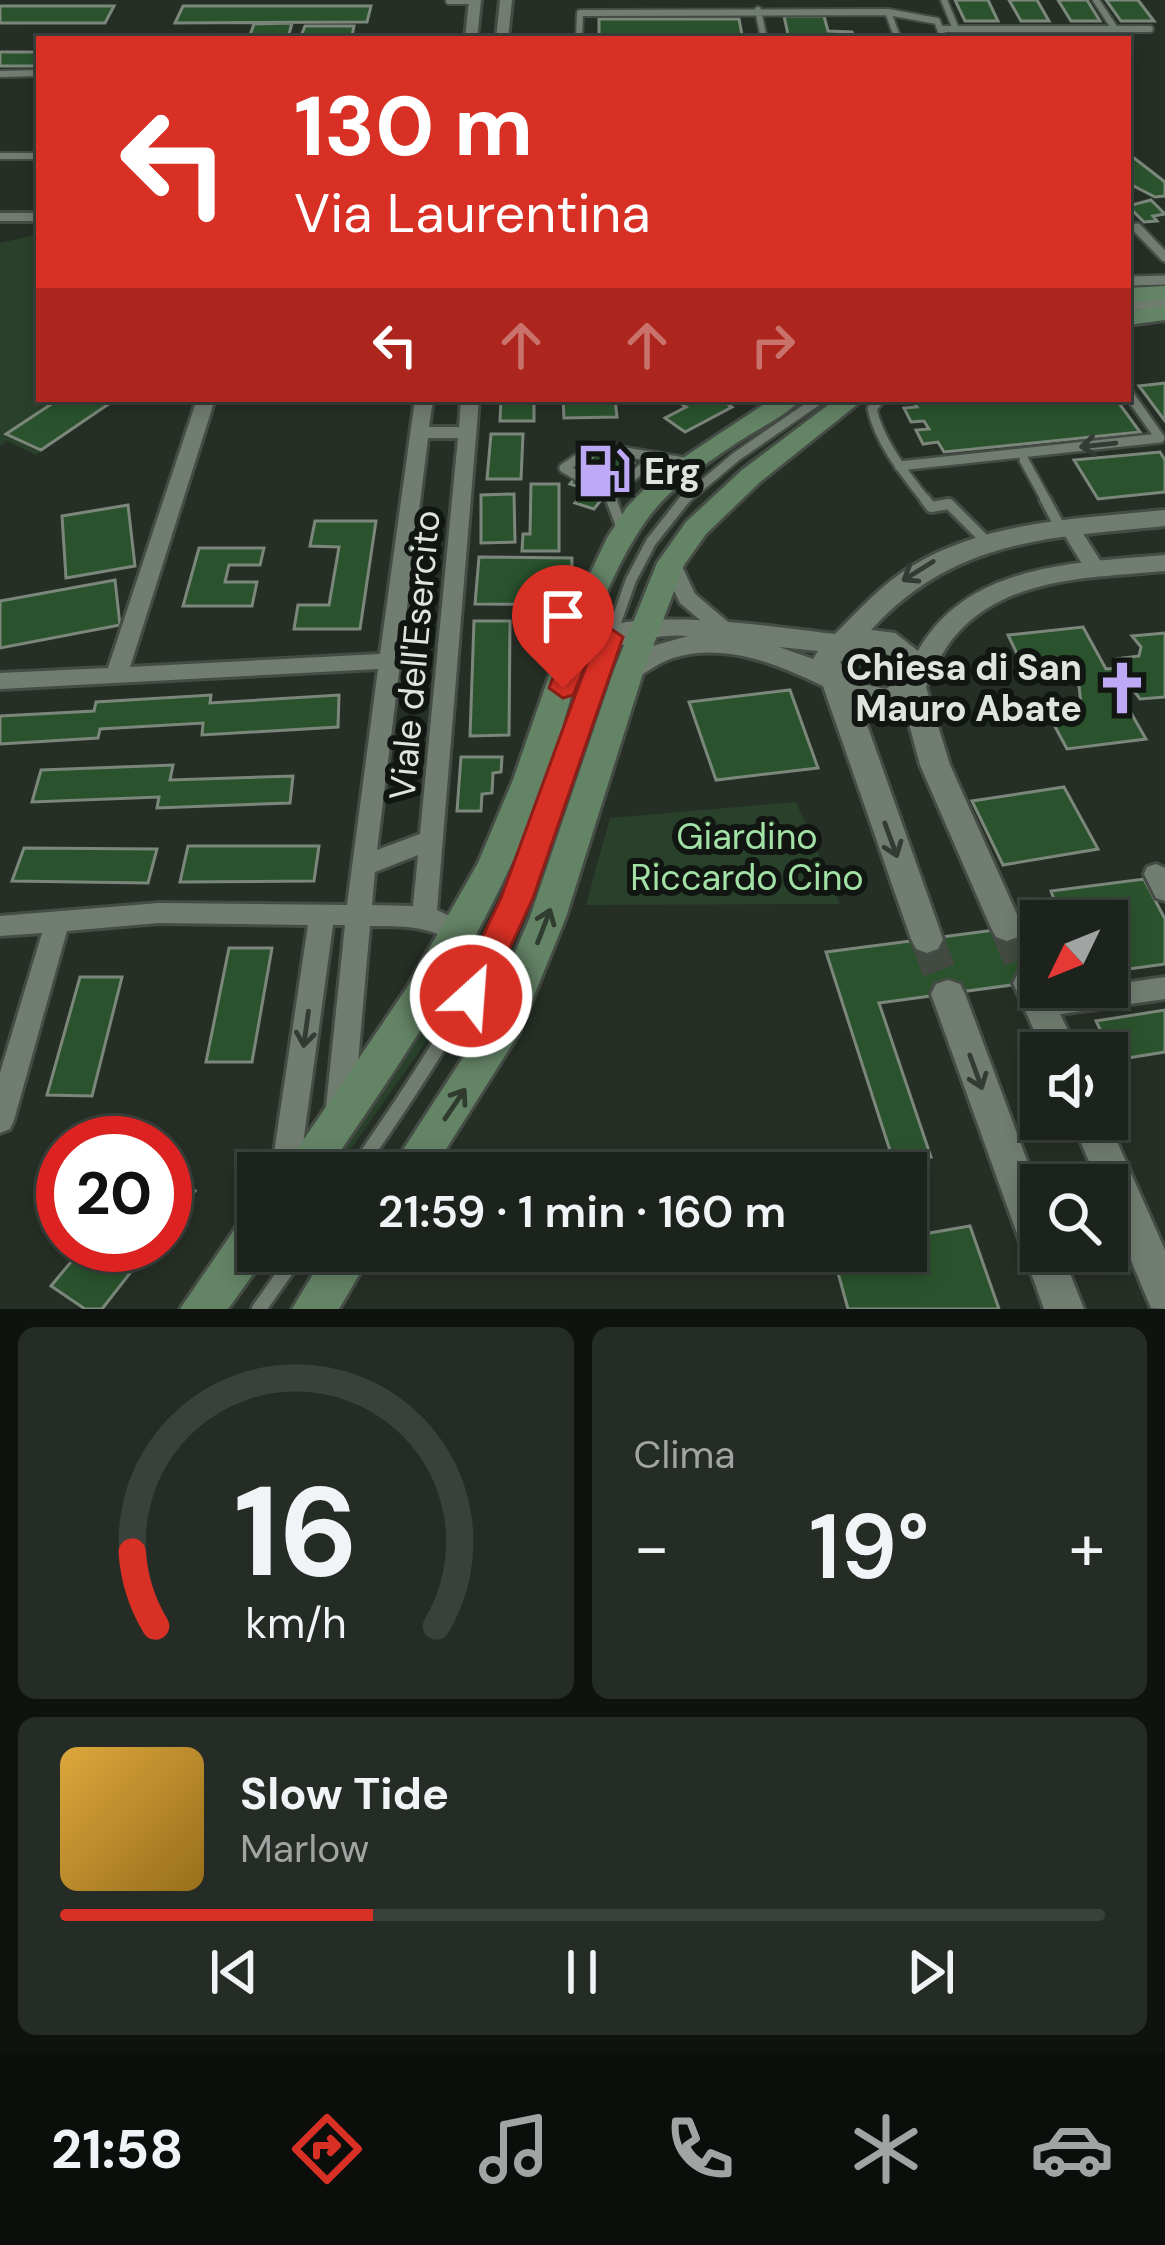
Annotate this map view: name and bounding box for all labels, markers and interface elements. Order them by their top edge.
text: 130 m [294,72,533,181]
icon: left [96,84,252,240]
text: Via Laurentina [294,178,651,249]
icon: left [362,312,428,378]
icon: ahead [488,312,554,378]
icon: ahead [614,312,680,378]
icon: right [740,312,806,378]
one-way arrow [1079,434,1118,456]
fuel station icon: Erg [575,442,633,500]
place label: Erg [644,448,701,495]
street label: Viale dell'Esercito [378,508,451,802]
one-way arrow [902,559,936,583]
pin [512,565,614,688]
icon: arrive [530,583,596,649]
place label: Chiesa di San Mauro Abate [846,644,1082,732]
church icon: Chiesa di San Mauro Abate [1093,659,1151,717]
park label: Giardino Riccardo Cino [630,813,864,901]
one-way arrow [881,821,903,858]
north arrow [1020,900,1128,1008]
map controls [1020,900,1128,1272]
one-way arrow [534,909,556,946]
position arrow [408,933,534,1059]
one-way arrow [294,1008,316,1047]
button: sound [1020,1032,1128,1140]
one-way arrow [967,1053,988,1090]
one-way arrow [442,1088,467,1122]
speed limit sign: 20 [36,1116,192,1272]
button: search [1020,1164,1128,1272]
text: 21:59 · 1 min · 160 m [378,1182,786,1241]
text: Clima [634,1429,736,1480]
text: 16 [233,1451,358,1614]
text: 19° [809,1489,929,1606]
text: − [634,1505,670,1590]
text: + [1069,1505,1105,1590]
text: km/h [245,1595,346,1651]
text: Slow Tide [240,1764,449,1823]
text: Marlow [240,1823,369,1874]
icon: previous [201,1939,267,2005]
icon: pause [549,1939,615,2005]
icon: next [898,1939,964,2005]
icon: directions [285,2107,369,2191]
icon: music [472,2107,556,2191]
icon: phone [658,2107,742,2191]
icon: climate [844,2107,928,2191]
icon: car [1030,2107,1114,2191]
text: 21:58 [51,2114,183,2185]

